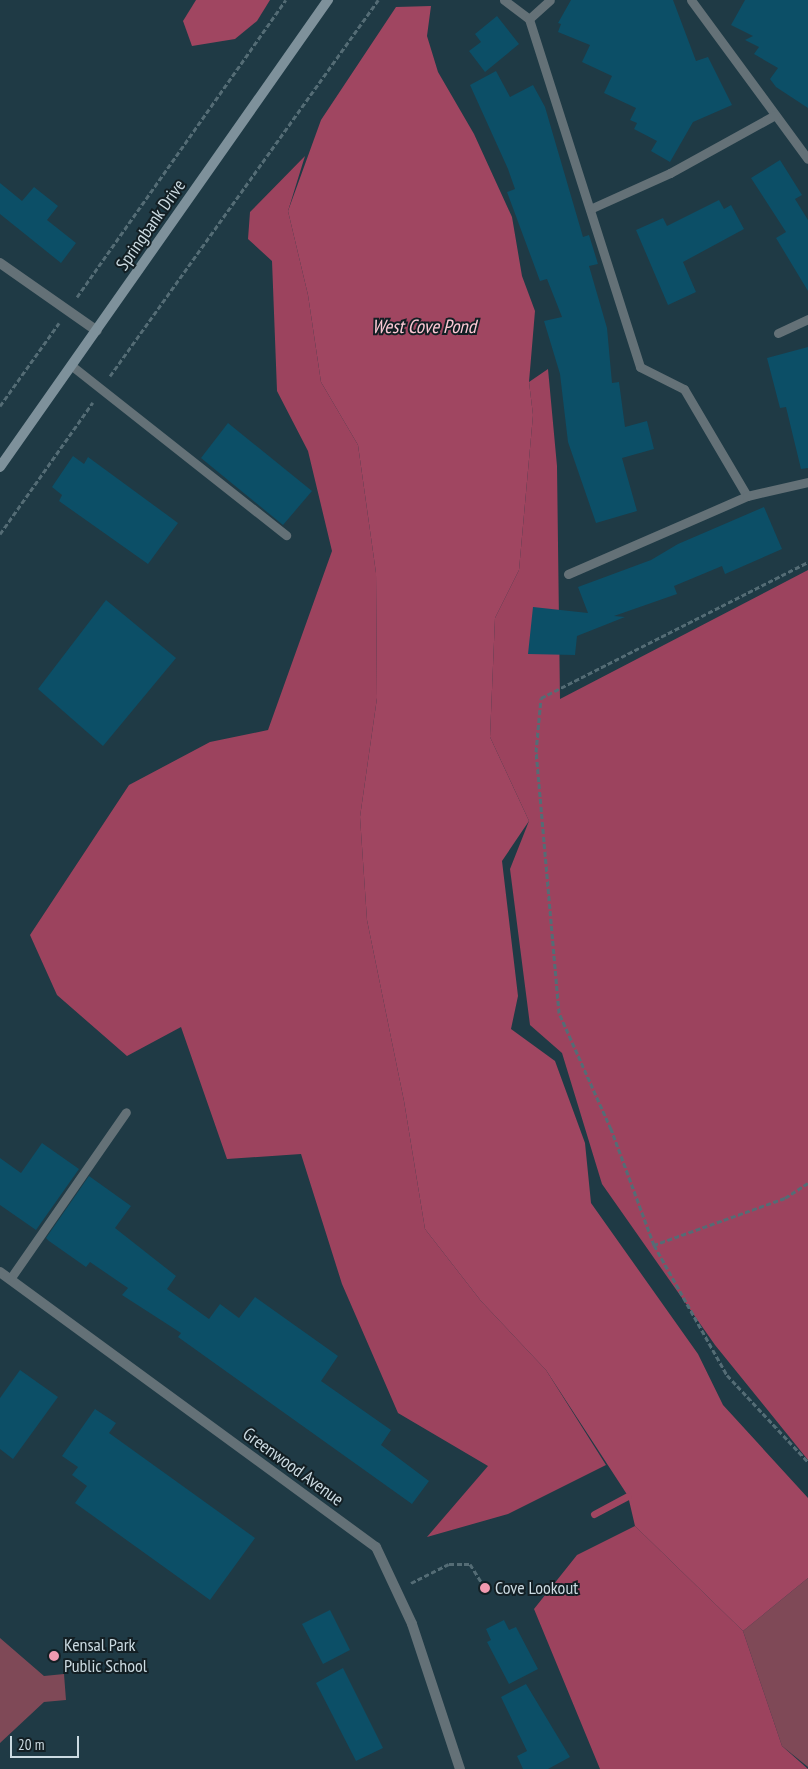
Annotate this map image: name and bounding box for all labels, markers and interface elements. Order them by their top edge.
street label: Springbank Drive [112,175,190,275]
water label: West Cove Pond [372,316,476,338]
street label: Greenwood Avenue [238,1423,348,1511]
place label: Cove Lookout [495,1577,578,1599]
marker: Cove Lookout [479,1582,491,1594]
place label: Kensal Park Public School [64,1635,147,1678]
marker: Kensal Park Public School [48,1650,60,1662]
scale bar [12,1726,81,1758]
text: 20 m [18,1735,44,1754]

